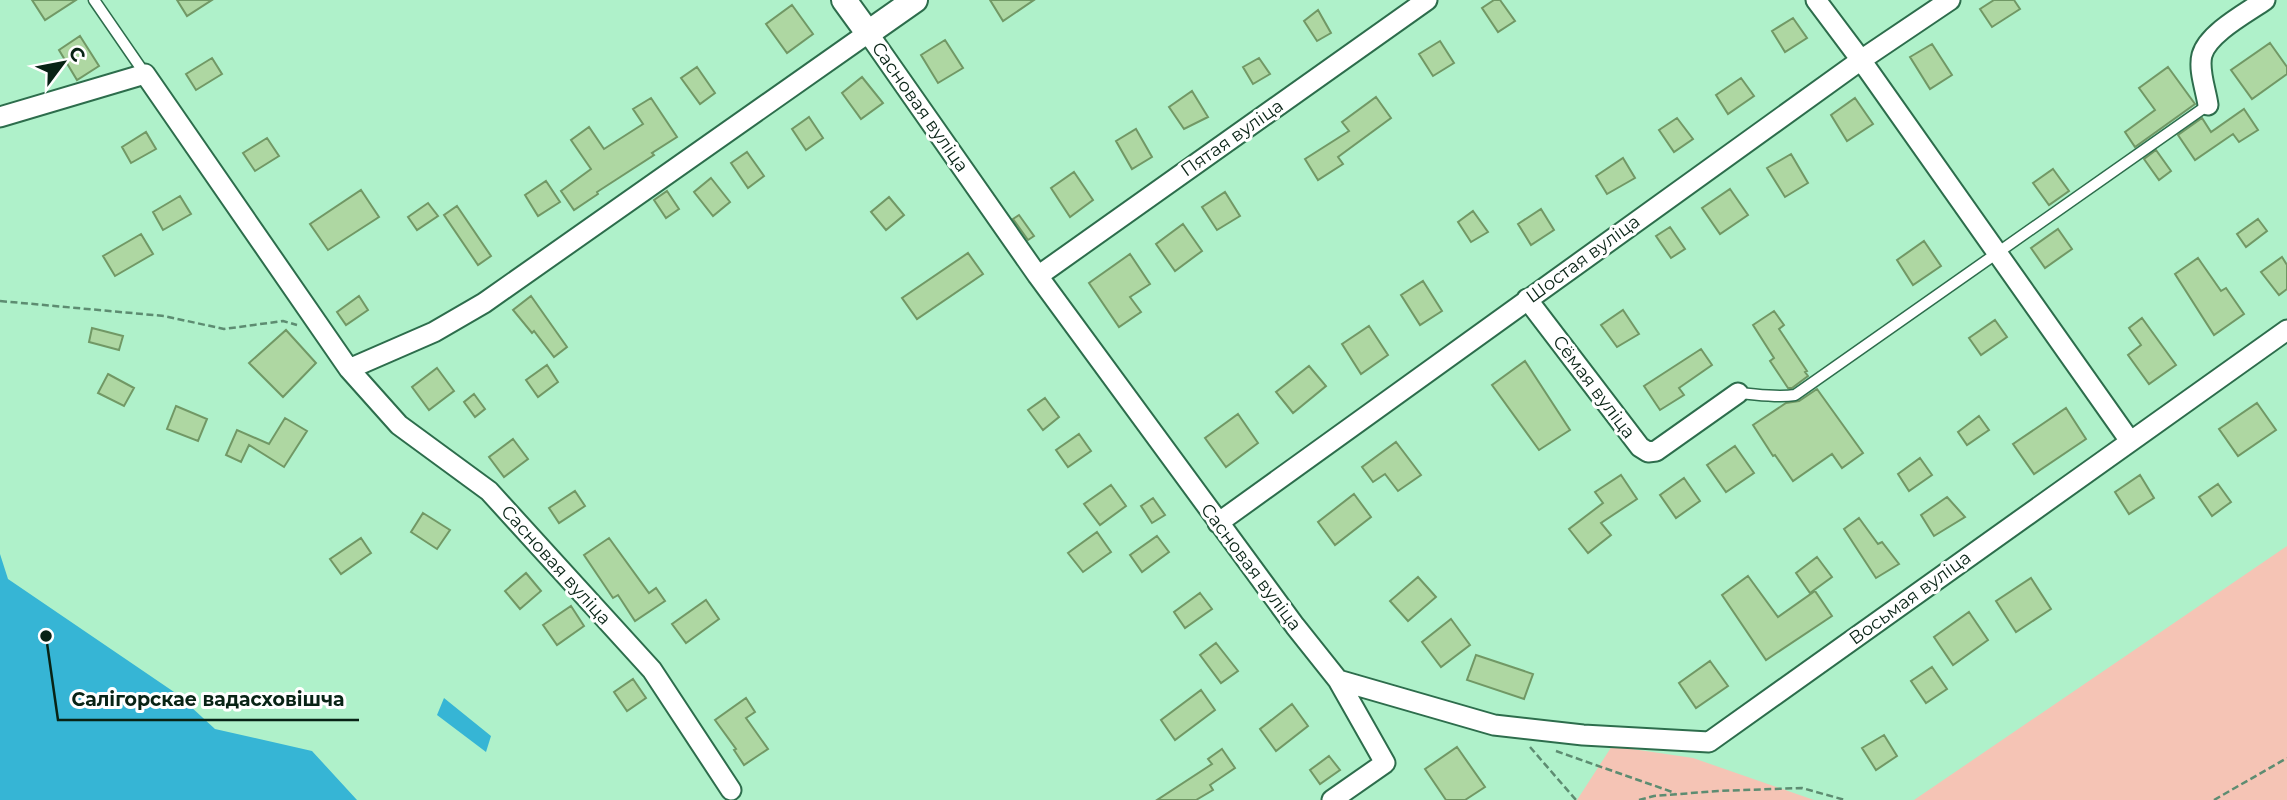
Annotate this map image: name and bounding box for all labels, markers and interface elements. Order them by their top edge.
north arrow [28,28,98,98]
street label: Сасновая вуліца [867,38,973,176]
text: С [64,42,91,66]
street label: Пятая вуліца [1177,95,1287,181]
street label: Шостая вуліца [1522,210,1644,308]
street label: Сёмая вуліца [1548,331,1640,443]
street label: Сасновая вуліца [1196,499,1306,635]
street label: Сасновая вуліца [496,501,616,629]
street label: Восьмая вуліца [1845,546,1975,650]
callout: Салігорскае вадасховішча [58,680,359,720]
text: Салігорскае вадасховішча [72,688,345,711]

